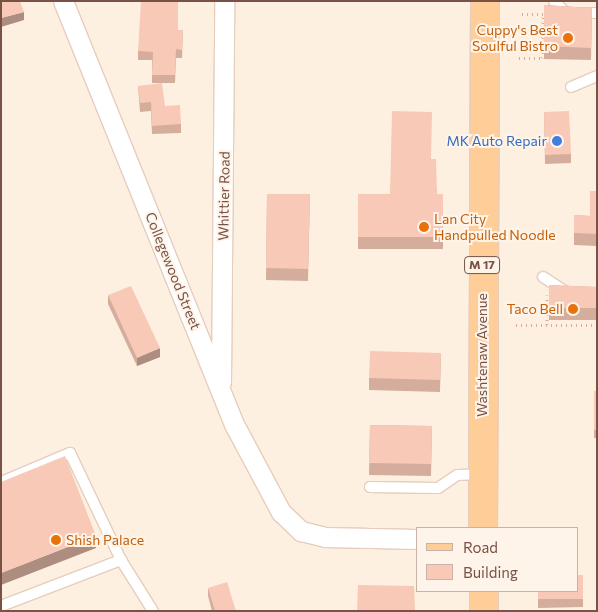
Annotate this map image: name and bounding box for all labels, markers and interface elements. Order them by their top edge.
place label: Cuppy's Best Soulful Bistro [472,22,558,54]
marker: Cuppy's Best Soulful Bistro [562,32,574,44]
place label: MK Auto Repair [446,133,547,149]
marker: MK Auto Repair [551,135,563,147]
street label: Whittier Road [215,151,233,241]
street label: Collegewood Street [142,210,204,332]
place label: Lan City Handpulled Noodle [434,211,556,243]
marker: Lan City Handpulled Noodle [418,221,430,233]
road number: M 17 [463,256,501,274]
street label: Washtenaw Avenue [474,293,490,417]
place label: Taco Bell [506,301,563,317]
marker: Taco Bell [567,303,579,315]
legend [416,527,578,592]
place label: Shish Palace [66,532,144,548]
marker: Shish Palace [50,534,62,546]
text: Road [463,538,498,556]
text: Building [463,563,518,581]

